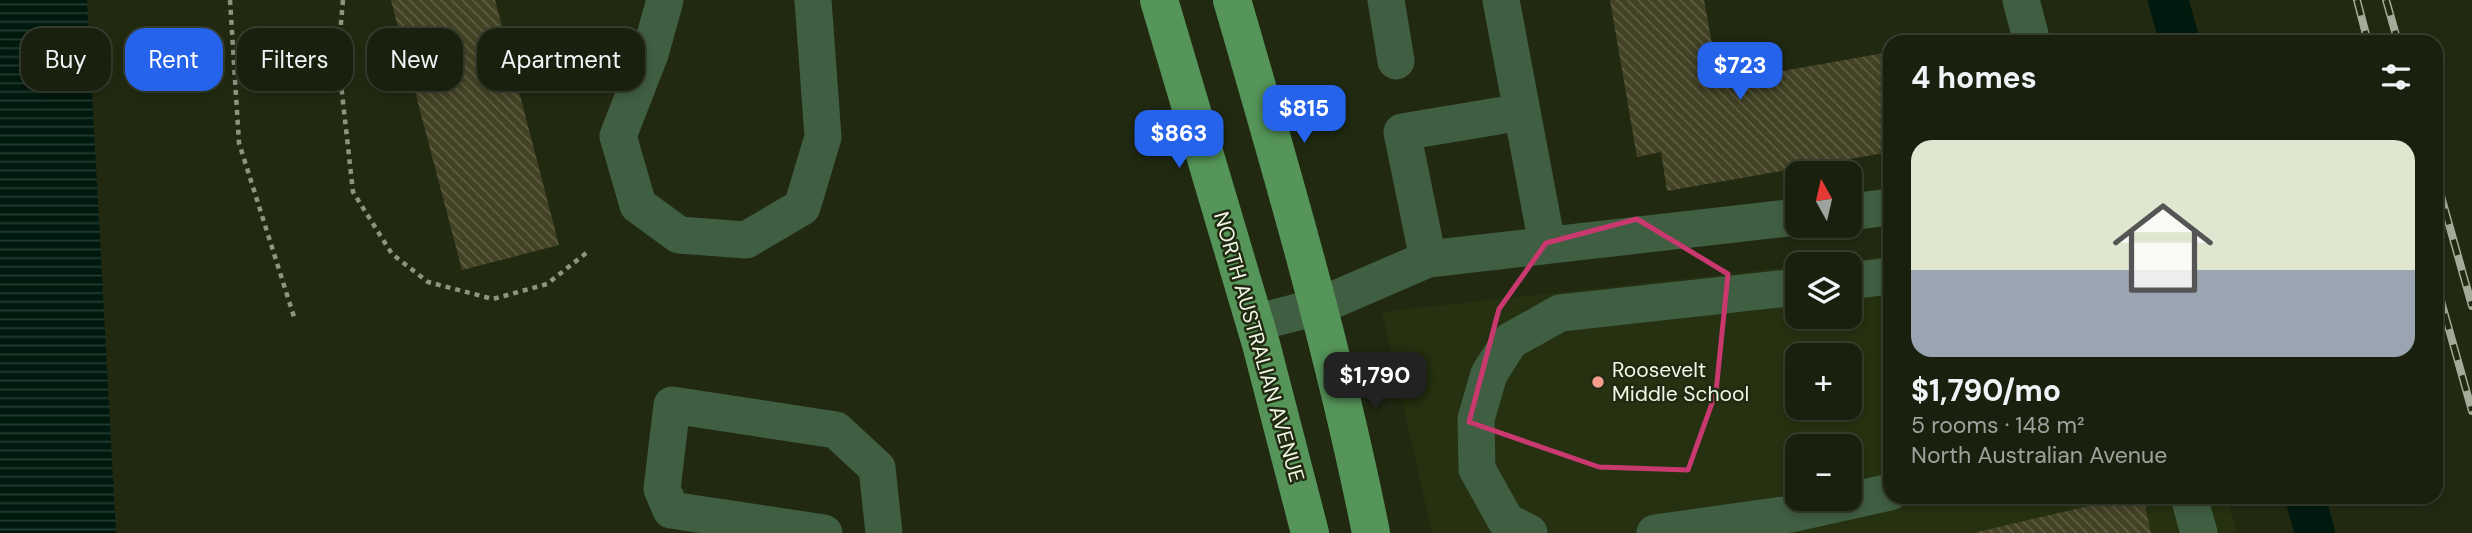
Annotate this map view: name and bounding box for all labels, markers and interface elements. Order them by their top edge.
chip: Buy [21,28,111,91]
chip: Rent [125,28,223,91]
chip: Filters [237,28,353,91]
chip: New [367,28,463,91]
chip: Apartment [477,28,645,91]
pin: $723 [1699,42,1781,102]
text: $723 [1713,50,1767,80]
text: 4 homes [1911,58,2037,97]
icon: filters [2377,58,2415,96]
pin: $815 [1263,86,1345,145]
text: $815 [1279,93,1329,123]
pin: $863 [1138,110,1220,170]
text: $863 [1151,118,1207,148]
north arrow [1785,161,1862,238]
map controls [1785,161,1862,511]
icon: home [2100,185,2226,311]
street label: NORTH AUSTRALIAN AVENUE [1207,209,1311,485]
button: layers [1785,252,1862,329]
button: + [1785,343,1862,420]
pin: $1,790 [1318,352,1432,412]
place label: Roosevelt Middle School [1612,356,1749,408]
text: $1,790 [1340,360,1410,390]
text: $1,790/mo [1911,371,2061,410]
marker: Roosevelt Middle School [1590,374,1606,390]
text: 5 rooms · 148 m² [1911,410,2085,440]
button: − [1785,434,1862,511]
text: North Australian Avenue [1911,440,2167,470]

